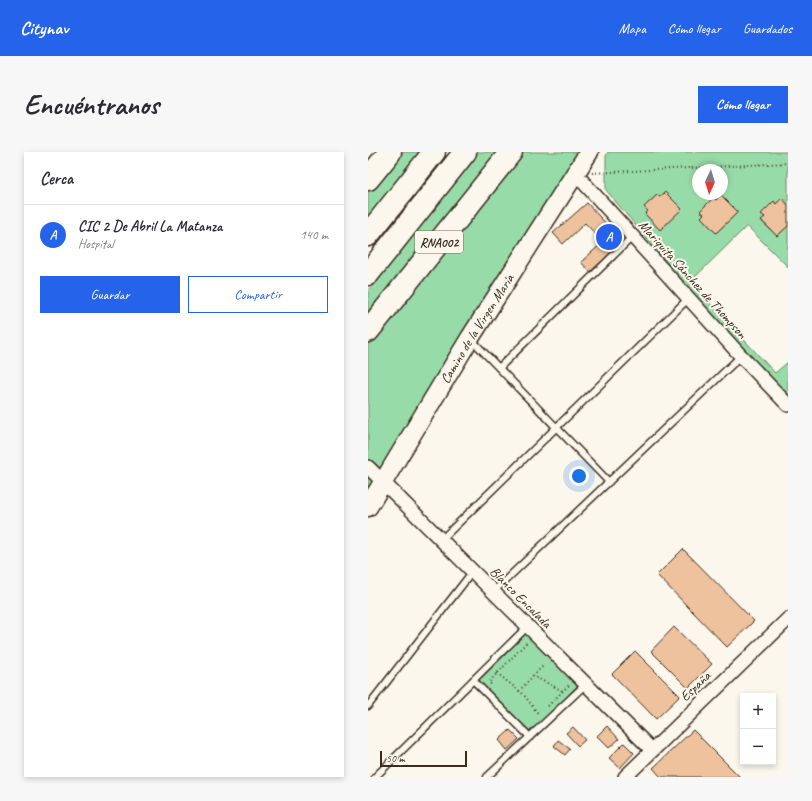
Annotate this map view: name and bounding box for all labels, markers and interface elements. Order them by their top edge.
text: Citynav [20,16,68,40]
text: Mapa [619,20,646,37]
text: Cómo llegar [668,20,721,37]
text: Guardados [743,20,792,37]
button: Cómo llegar [698,86,788,123]
text: Encuéntranos [24,87,159,122]
north arrow [692,164,728,200]
text: Cerca [40,168,73,189]
text: CIC 2 De Abril La Matanza [78,217,222,236]
street label: Mariquita Sánchez de Thompson [635,217,751,343]
pin: A [596,222,622,252]
text: A [50,227,56,243]
text: 140 m [300,227,328,243]
road number: RNA002 [415,231,463,253]
text: Hospital [78,236,114,252]
street label: Camino de la Virgen María [437,270,518,387]
button: Guardar [40,276,180,313]
button: Compartir [188,276,328,313]
your location [569,466,589,486]
street label: Blanco Encalada [486,563,556,633]
street label: España [676,667,715,705]
map controls [740,693,776,765]
button: + [740,693,776,729]
button: − [740,729,776,765]
scale bar [380,749,467,768]
text: 50 m [386,751,405,765]

